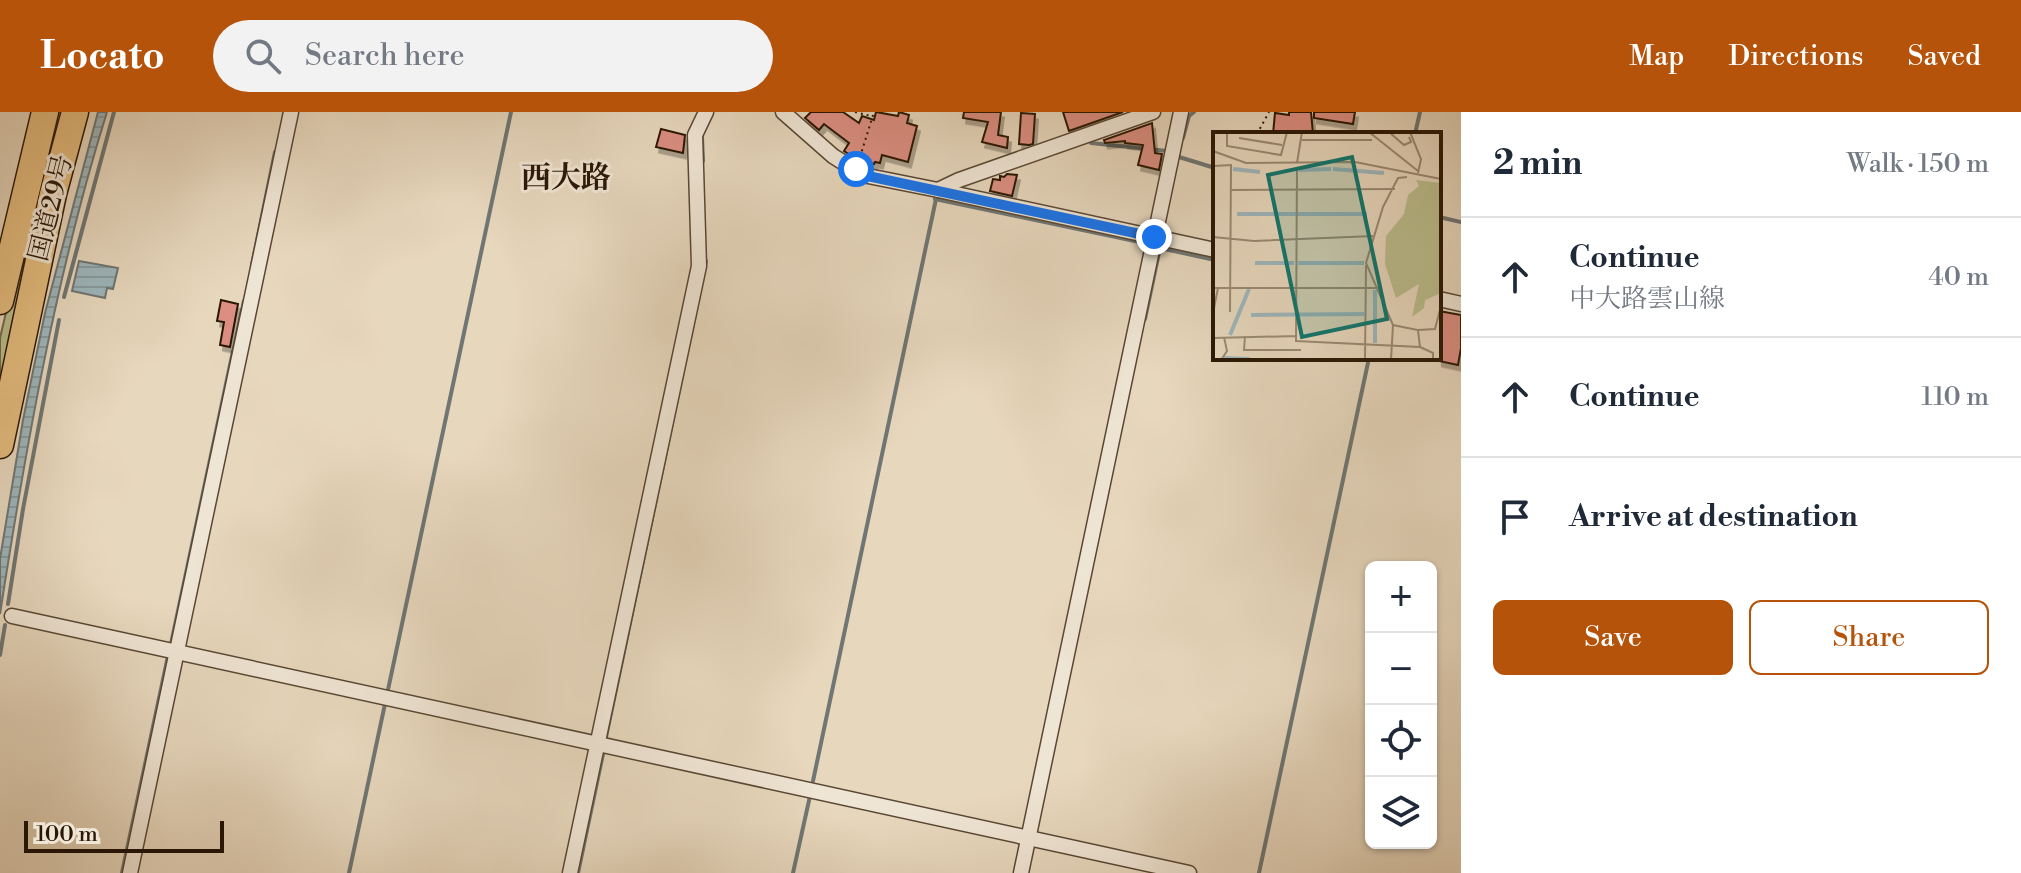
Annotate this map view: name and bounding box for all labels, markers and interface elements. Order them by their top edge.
search box [213,20,773,92]
text: Locato [40,33,165,80]
icon: search [241,34,285,78]
text: Search here [305,37,465,75]
text: Map [1629,39,1684,74]
text: Directions [1728,39,1863,74]
text: Saved [1907,39,1981,74]
inset map [1213,132,1441,360]
text: 2 min [1493,143,1582,185]
text: Walk · 150 m [1847,148,1989,180]
street label: 国道29号 [22,151,80,265]
route start [838,151,874,187]
district label: 西大路 [521,159,611,197]
route end [1136,219,1172,255]
text: Continue [1569,239,1700,277]
icon: ahead [1493,255,1537,299]
text: 40 m [1928,261,1989,293]
text: 中大路雲山線 [1569,283,1725,315]
icon: ahead [1493,375,1537,419]
text: Continue [1569,378,1700,416]
text: 110 m [1921,381,1989,413]
icon: arrive [1493,495,1537,539]
text: Arrive at destination [1569,498,1858,536]
map controls [1365,561,1437,849]
button: + [1365,561,1437,633]
button: Save [1493,600,1733,675]
button: Share [1749,600,1989,675]
button: − [1365,633,1437,705]
button: locate [1365,705,1437,777]
button: layers [1365,777,1437,849]
scale bar [24,817,224,853]
text: 100 m [36,821,98,848]

